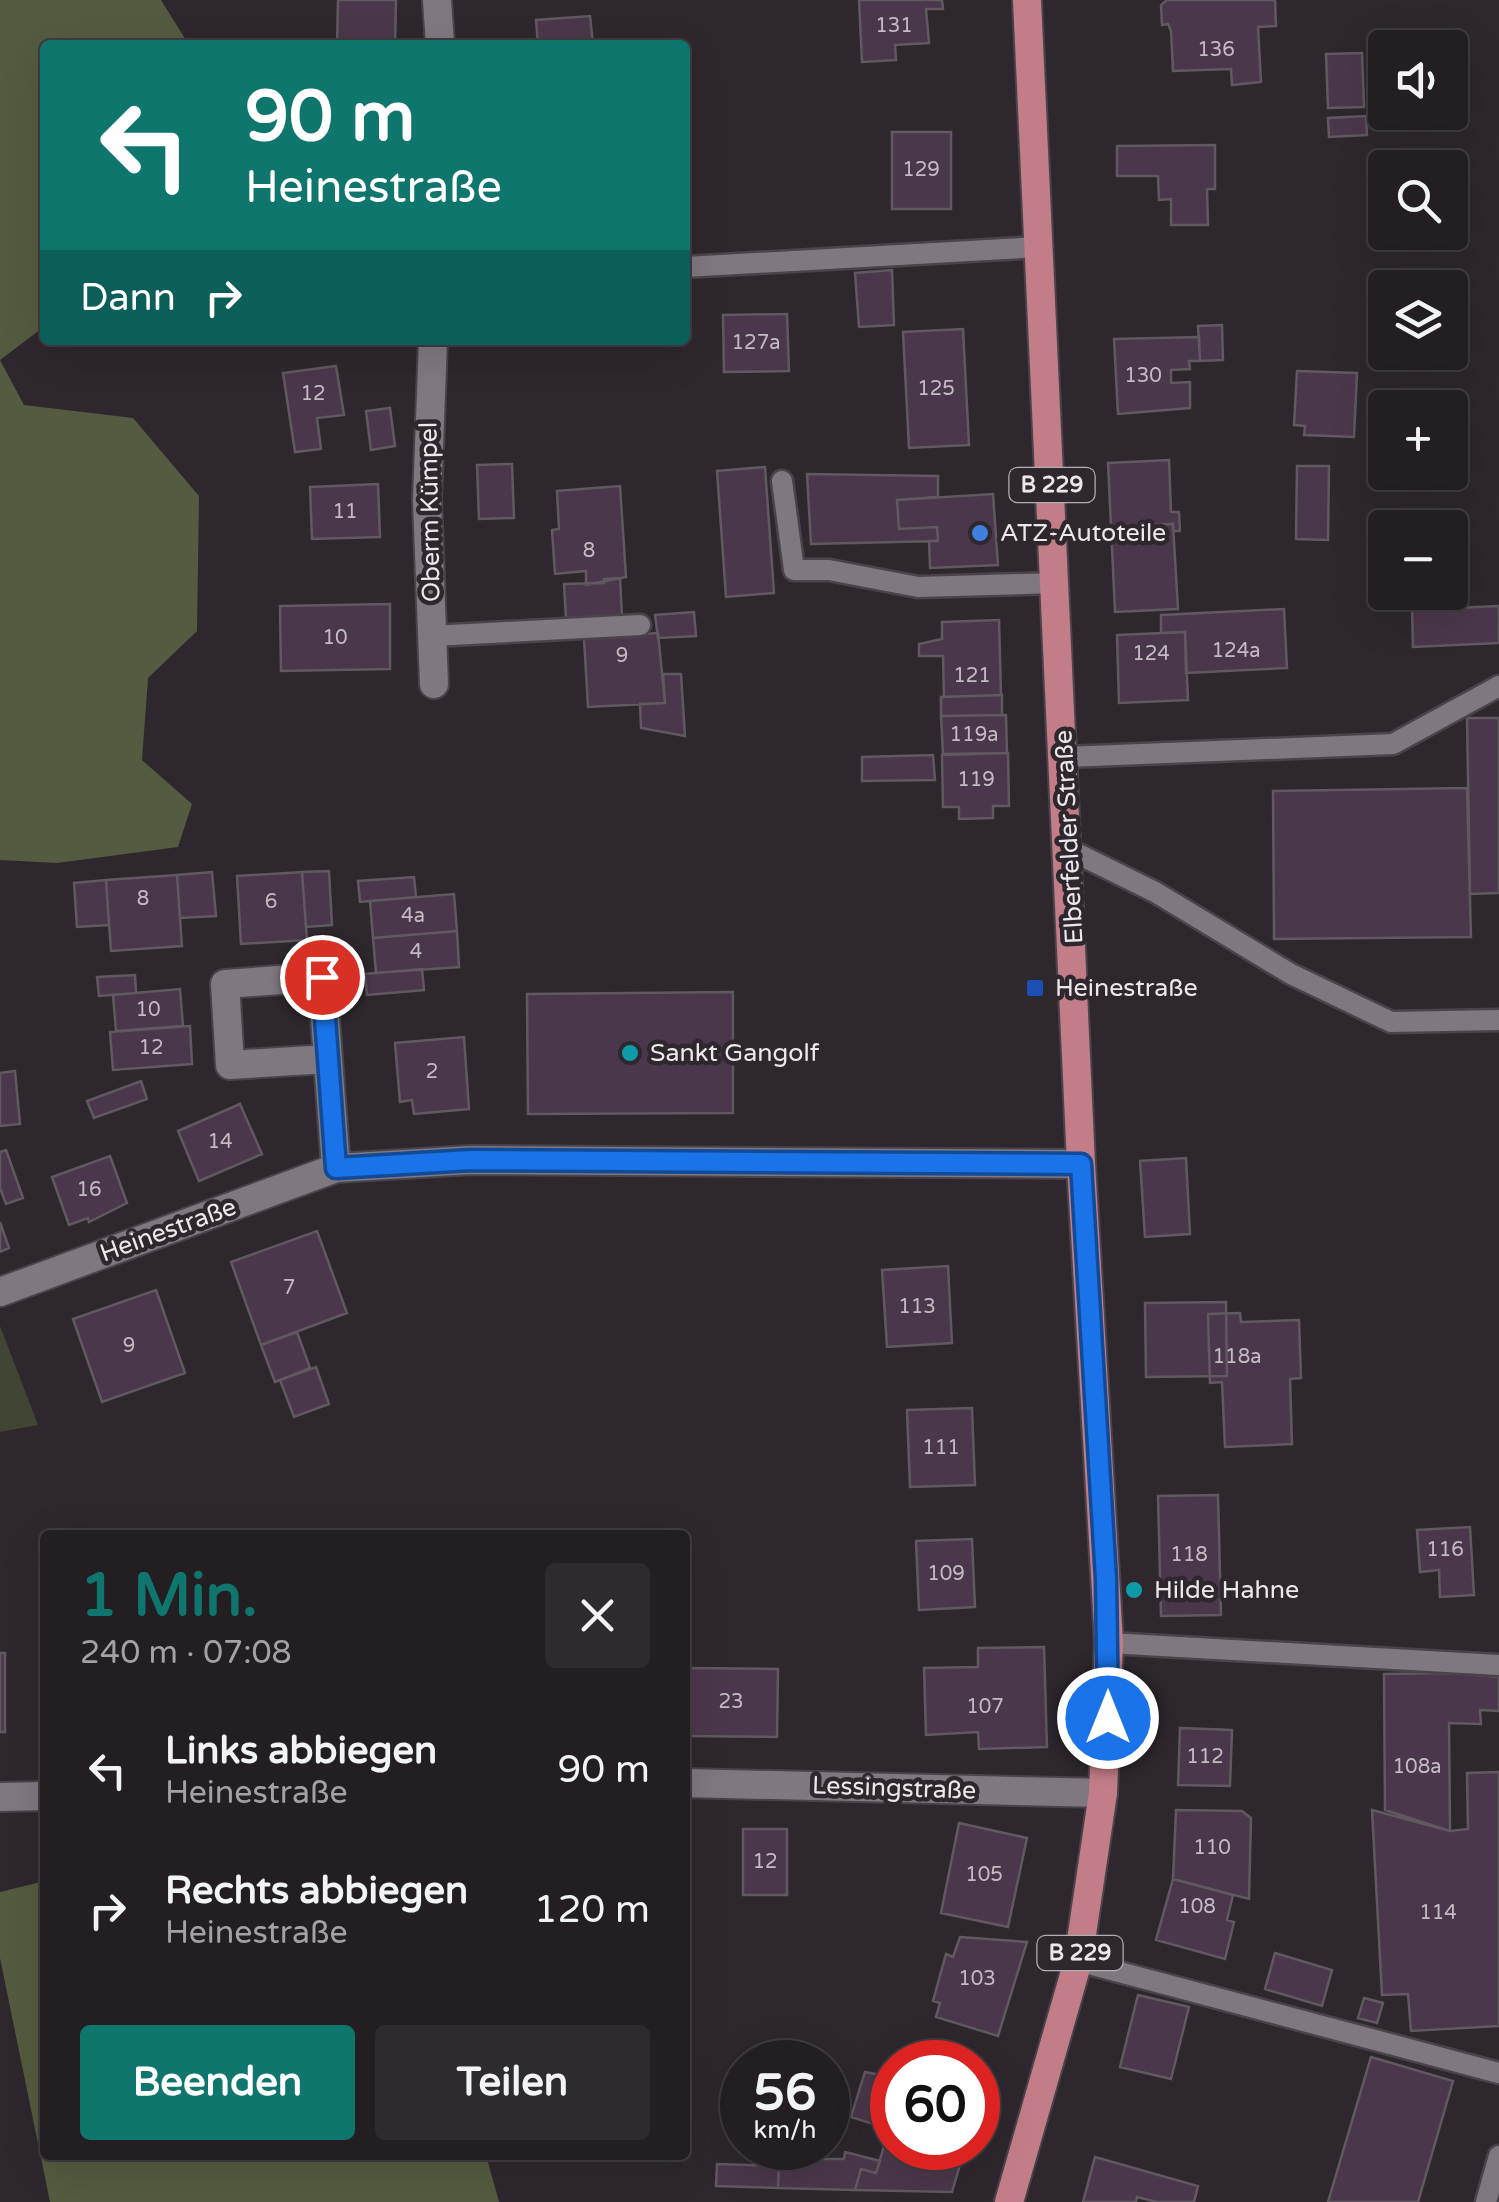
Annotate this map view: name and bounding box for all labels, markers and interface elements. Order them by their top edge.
house number: 131 [875,14,913,38]
map controls [1368,30,1468,610]
button: sound [1368,30,1468,130]
house number: 136 [1197,38,1235,62]
text: 90 m [245,76,415,160]
icon: left [80,80,210,210]
button: search [1368,150,1468,250]
house number: 129 [902,158,940,182]
text: Heinestraße [245,161,502,215]
icon: right [196,270,251,325]
button: layers [1368,270,1468,370]
text: Dann [80,275,176,321]
house number: 127a [732,331,780,355]
house number: 130 [1124,364,1162,388]
house number: 125 [917,377,955,401]
house number: 12 [300,382,326,406]
button: + [1368,390,1468,490]
street label: Oberm Kümpel [413,422,447,602]
road number: B 229 [1010,468,1094,502]
house number: 11 [332,500,358,524]
button: − [1368,510,1468,610]
place label: ATZ-Autoteile [1000,518,1166,548]
marker: ATZ-Autoteile [969,522,991,544]
house number: 8 [583,539,595,563]
house number: 10 [322,626,348,650]
house number: 124a [1212,639,1260,663]
house number: 124 [1132,642,1170,666]
house number: 9 [616,644,628,668]
house number: 121 [953,664,991,688]
house number: 119a [950,723,998,747]
street label: Elberfelder Straße [1048,729,1090,945]
house number: 119 [957,768,995,792]
house number: 8 [137,887,149,911]
house number: 6 [265,890,277,914]
house number: 4a [401,904,425,928]
pin [280,935,365,1020]
house number: 4 [410,940,422,964]
icon: arrive [295,950,350,1005]
place label: Heinestraße [1055,973,1198,1003]
marker: Heinestraße [1024,977,1046,999]
house number: 10 [135,998,161,1022]
house number: 12 [138,1036,164,1060]
place label: Sankt Gangolf [650,1038,820,1068]
marker: Sankt Gangolf [619,1042,641,1064]
house number: 2 [426,1060,438,1084]
house number: 14 [207,1130,233,1154]
house number: 16 [76,1178,102,1202]
street label: Heinestraße [96,1192,240,1268]
house number: 7 [283,1276,295,1300]
house number: 113 [898,1295,936,1319]
house number: 9 [123,1334,135,1358]
house number: 118a [1213,1345,1261,1369]
house number: 111 [922,1436,960,1460]
house number: 116 [1426,1538,1464,1562]
house number: 118 [1170,1543,1208,1567]
text: 1 Min. [80,1560,258,1632]
house number: 109 [927,1562,965,1586]
button: close [545,1563,650,1668]
place label: Hilde Hahne [1154,1575,1299,1605]
marker: Hilde Hahne [1123,1579,1145,1601]
text: 240 m · 07:08 [80,1634,292,1672]
position arrow [1056,1666,1160,1770]
house number: 23 [718,1690,744,1714]
house number: 107 [966,1695,1004,1719]
text: Links abbiegen [165,1728,437,1774]
icon: left [80,1743,135,1798]
house number: 112 [1186,1745,1224,1769]
text: 90 m [558,1747,650,1793]
house number: 108a [1393,1755,1441,1779]
street label: Lessingstraße [811,1770,977,1806]
text: Heinestraße [165,1774,348,1812]
house number: 110 [1193,1836,1231,1860]
house number: 12 [752,1850,778,1874]
house number: 105 [965,1863,1003,1887]
text: Rechts abbiegen [165,1868,468,1914]
icon: right [80,1883,135,1938]
text: 120 m [534,1887,650,1933]
house number: 108 [1178,1895,1216,1919]
house number: 114 [1419,1901,1457,1925]
text: Heinestraße [165,1914,348,1952]
road number: B 229 [1038,1936,1122,1970]
house number: 103 [958,1967,996,1991]
button: Beenden [80,2025,355,2140]
button: Teilen [375,2025,650,2140]
speed limit sign: 60 [870,2040,1000,2170]
text: 56 [754,2063,816,2123]
text: km/h [754,2115,816,2145]

